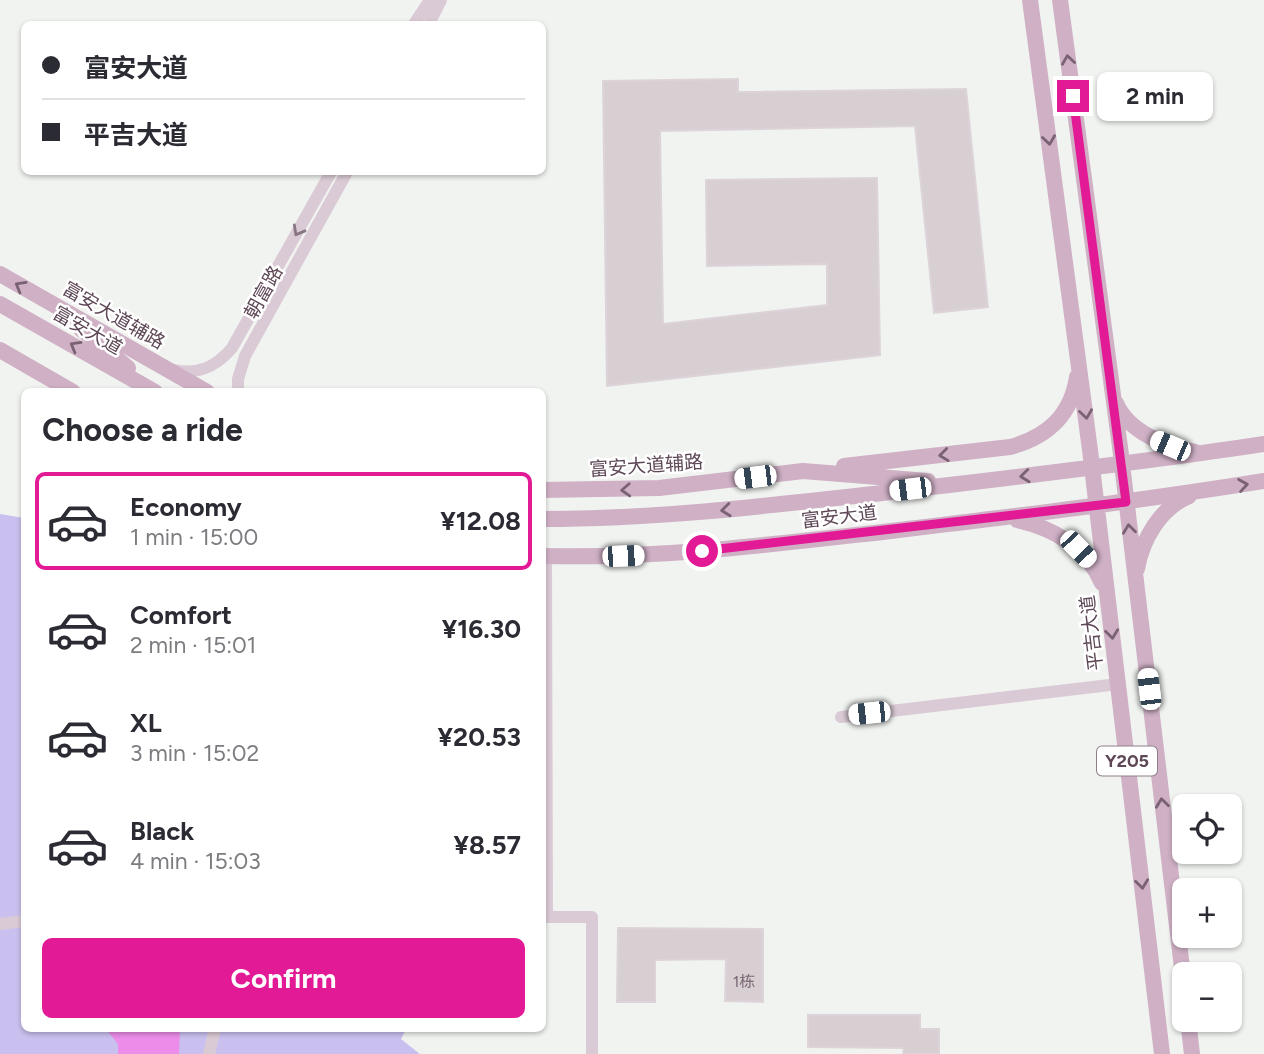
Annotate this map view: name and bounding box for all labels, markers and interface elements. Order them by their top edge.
text: 富安大道 [84,52,188,84]
one-way arrow [1061,54,1076,66]
callout: 2 min [1098,72,1213,120]
route end [1057,80,1089,112]
text: 2 min [1126,82,1184,110]
text: 平吉大道 [84,119,188,151]
one-way arrow [1041,135,1056,146]
one-way arrow [293,224,306,236]
street label: 朝富路 [240,262,287,323]
street label: 富安大道辅路 [59,277,169,353]
one-way arrow [15,281,27,294]
street label: 富安大道 [49,301,127,359]
one-way arrow [69,341,82,354]
one-way arrow [1078,409,1093,420]
text: Choose a ride [42,411,243,449]
car [1147,428,1194,464]
one-way arrow [938,447,950,462]
street label: 富安大道辅路 [588,450,704,481]
car [733,464,778,490]
one-way arrow [1019,469,1031,484]
car [888,476,933,502]
one-way arrow [1238,478,1249,493]
one-way arrow [620,482,631,497]
icon: car [46,490,109,553]
text: Economy [130,491,242,523]
street label: 富安大道 [800,500,878,533]
one-way arrow [720,502,731,517]
text: ¥12.08 [440,505,521,537]
text: 1 min · 15:00 [130,523,258,551]
one-way arrow [1122,523,1137,534]
car [1056,527,1101,571]
route start [686,535,718,567]
car [602,545,645,567]
street label: 平吉大道 [1075,594,1108,672]
icon: car [46,598,109,661]
text: Comfort [130,599,232,631]
text: ¥16.30 [442,613,521,645]
one-way arrow [1104,628,1119,639]
text: 2 min · 15:01 [130,631,256,659]
car [1137,667,1162,711]
car [848,700,891,726]
icon: car [46,706,109,769]
text: XL [130,707,162,739]
text: ¥20.53 [438,721,521,753]
text: 3 min · 15:02 [130,739,259,767]
road number: Y205 [1097,746,1157,776]
map controls [1172,794,1242,1032]
button: locate [1172,794,1242,864]
one-way arrow [1155,797,1170,809]
icon: car [46,814,109,877]
text: Black [130,815,194,847]
text: ¥8.57 [454,829,521,861]
text: 4 min · 15:03 [130,847,261,875]
one-way arrow [1134,878,1149,890]
button: + [1172,878,1242,948]
button: Confirm [42,938,525,1018]
button: − [1172,962,1242,1032]
house number: 1栋 [733,972,755,991]

